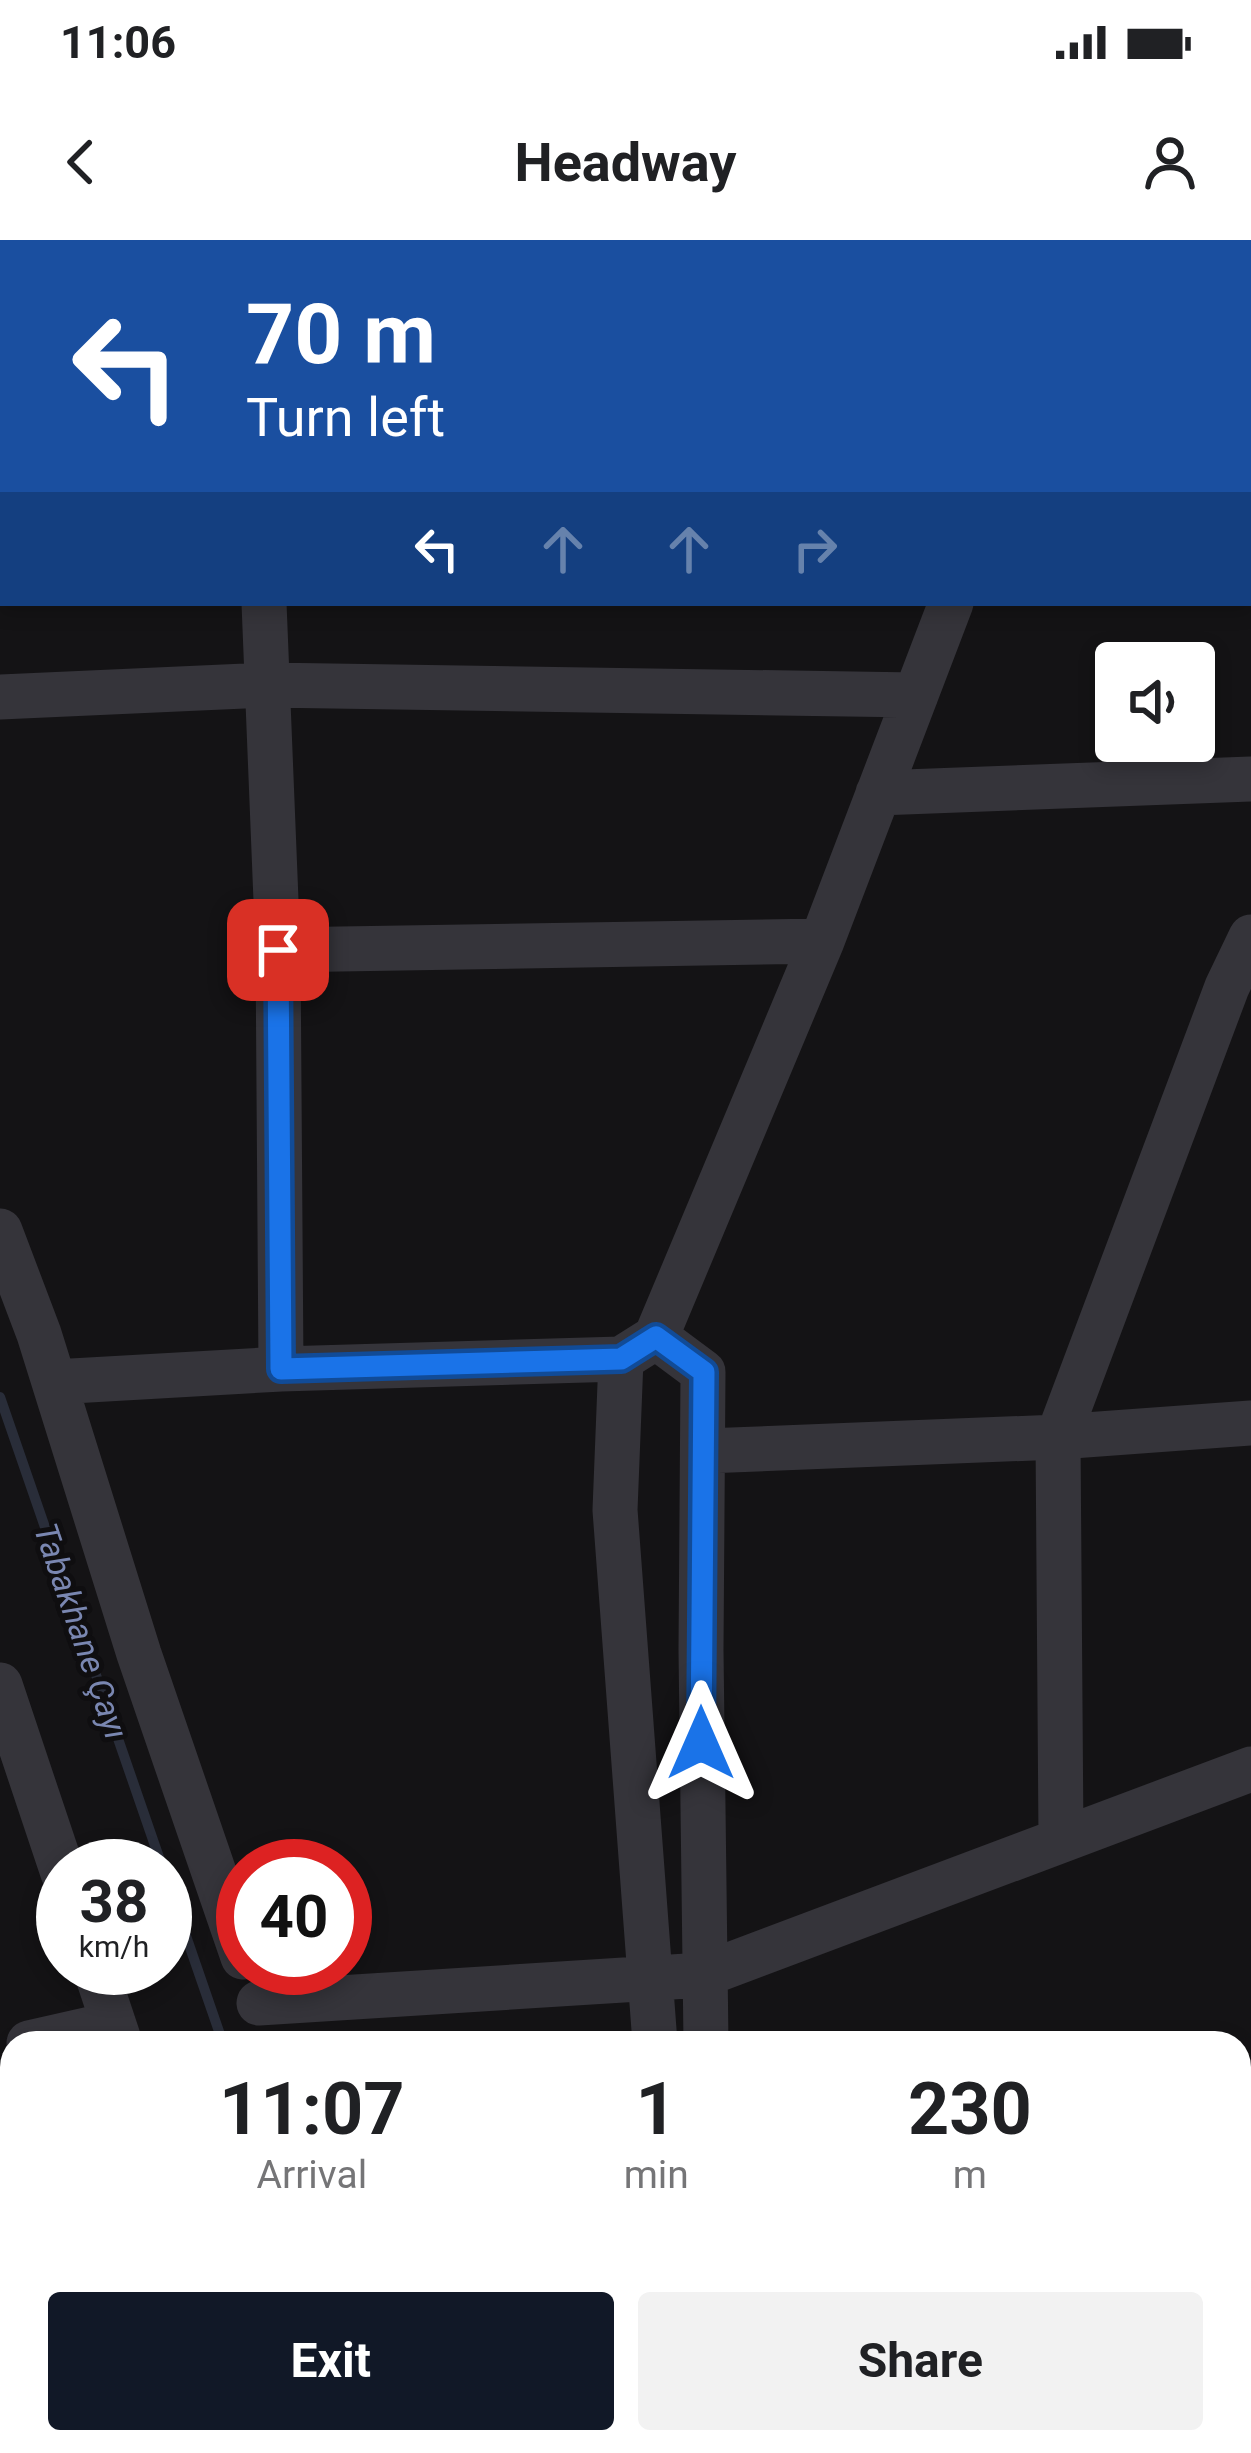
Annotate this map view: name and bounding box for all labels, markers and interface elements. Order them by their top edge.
text: 11:06 [60,16,176,69]
icon: back [48,129,114,195]
icon: person [1137,129,1203,195]
text: Headway [515,131,736,194]
text: 70 m [246,285,436,384]
icon: left [48,288,204,444]
text: Turn left [246,386,445,449]
icon: left [404,516,470,582]
icon: ahead [530,516,596,582]
icon: ahead [656,516,722,582]
icon: right [782,516,848,582]
map controls [1095,642,1215,762]
button: sound [1095,642,1215,762]
pin [227,899,329,1001]
icon: arrive [245,917,311,983]
water label: Tabakhane Çayı [26,1518,136,1744]
position arrow [638,1680,764,1806]
speed limit sign: 40 [216,1839,372,1995]
text: 38 [80,1866,148,1937]
text: km/h [79,1929,149,1964]
text: 11:07 [219,2067,405,2152]
text: 1 [636,2067,677,2152]
text: 230 [908,2067,1032,2152]
text: Arrival [256,2152,367,2198]
text: min [624,2152,689,2198]
text: m [953,2152,987,2198]
button: Exit [48,2292,614,2430]
button: Share [638,2292,1203,2430]

